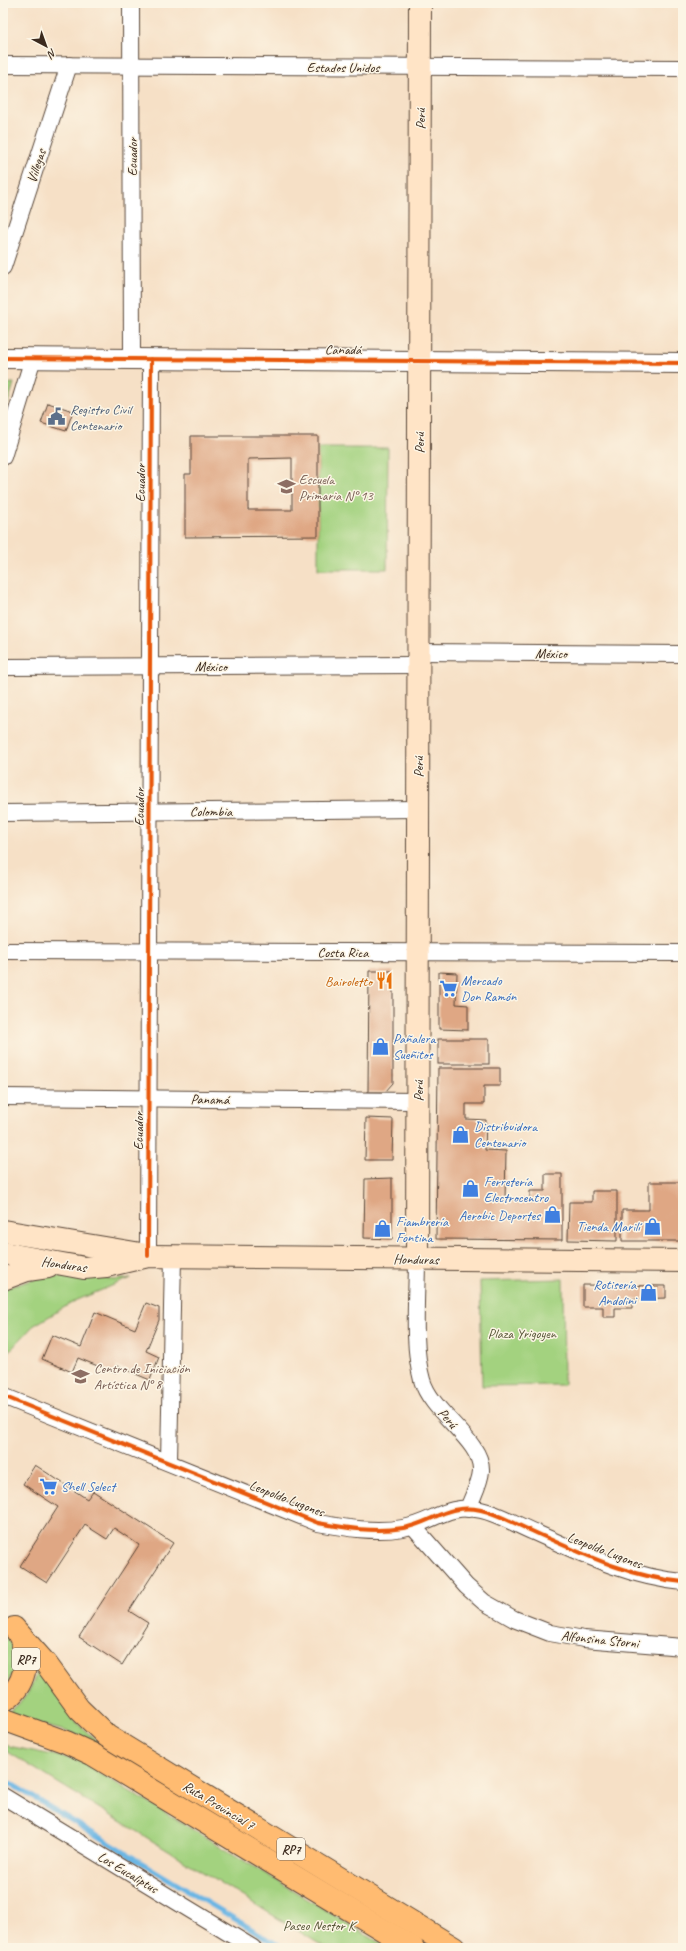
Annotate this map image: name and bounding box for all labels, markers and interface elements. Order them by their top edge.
north arrow [26,26,66,66]
text: N [44,46,60,62]
street label: Estados Unidos [307,59,380,76]
street label: Perú [412,107,429,130]
street label: Ecuador [124,137,141,176]
street label: Villegas [23,146,50,185]
street label: Canadá [325,341,363,358]
place label: Registro Civil Centenario [70,401,134,434]
public building icon: Registro Civil Centenario [47,407,67,427]
street label: Perú [411,431,428,454]
street label: Ecuador [132,463,149,502]
place label: Escuela Primaria N° 13 [299,471,375,504]
school or university icon: Escuela Primaria N° 13 [276,477,296,497]
street label: México [535,645,569,662]
street label: México [195,658,229,675]
street label: Perú [410,755,427,778]
street label: Ecuador [131,787,148,826]
street label: Colombia [190,803,233,820]
street label: Costa Rica [318,944,369,961]
restaurant icon: Bairoletto [375,971,395,991]
place label: Mercado Don Ramón [461,972,517,1005]
place label: Bairoletto [325,973,374,990]
supermarket icon: Mercado Don Ramón [438,978,458,998]
place label: Pañalera Sueñitos [393,1030,436,1063]
shop icon: Pañalera Sueñitos [370,1036,390,1056]
street label: Perú [410,1079,427,1102]
street label: Panamá [191,1091,231,1108]
street label: Ecuador [130,1111,147,1150]
place label: Distribuidora Centenario [474,1118,538,1151]
shop icon: Distribuidora Centenario [451,1124,471,1144]
place label: Ferretería Electrocentro [484,1173,549,1206]
shop icon: Ferretería Electrocentro [461,1179,481,1199]
shop icon: Aerobic Deportes [543,1205,563,1225]
place label: Aerobic Deportes [459,1207,541,1224]
place label: Fiambrería Fontina [396,1213,449,1246]
shop icon: Tienda Marilí [643,1216,663,1236]
place label: Tienda Marilí [577,1218,643,1235]
shop icon: Fiambrería Fontina [373,1219,393,1239]
street label: Honduras [393,1251,440,1268]
street label: Honduras [40,1253,89,1276]
place label: Rotisería Andolini [593,1276,638,1309]
shop icon: Rotisería Andolini [639,1282,659,1302]
park label: Plaza Yrigoyen [488,1325,557,1342]
place label: Centro de Iniciación Artística N° 8 [94,1360,191,1393]
school or university icon: Centro de Iniciación Artística N° 8 [71,1366,91,1386]
street label: Perú [434,1405,462,1433]
supermarket icon: Shell Select [38,1476,58,1496]
street label: Leopoldo Lugones [247,1476,328,1521]
place label: Shell Select [61,1478,117,1495]
street label: Leopoldo Lugones [565,1528,646,1573]
street label: Alfonsina Storni [560,1627,642,1652]
road number: RP7 [12,1648,40,1670]
street label: Ruta Provincial 7 [180,1777,258,1834]
road number: RP7 [277,1838,305,1860]
street label: Los Eucaliptus [95,1848,162,1898]
park label: Paseo Nestor K [283,1917,358,1934]

